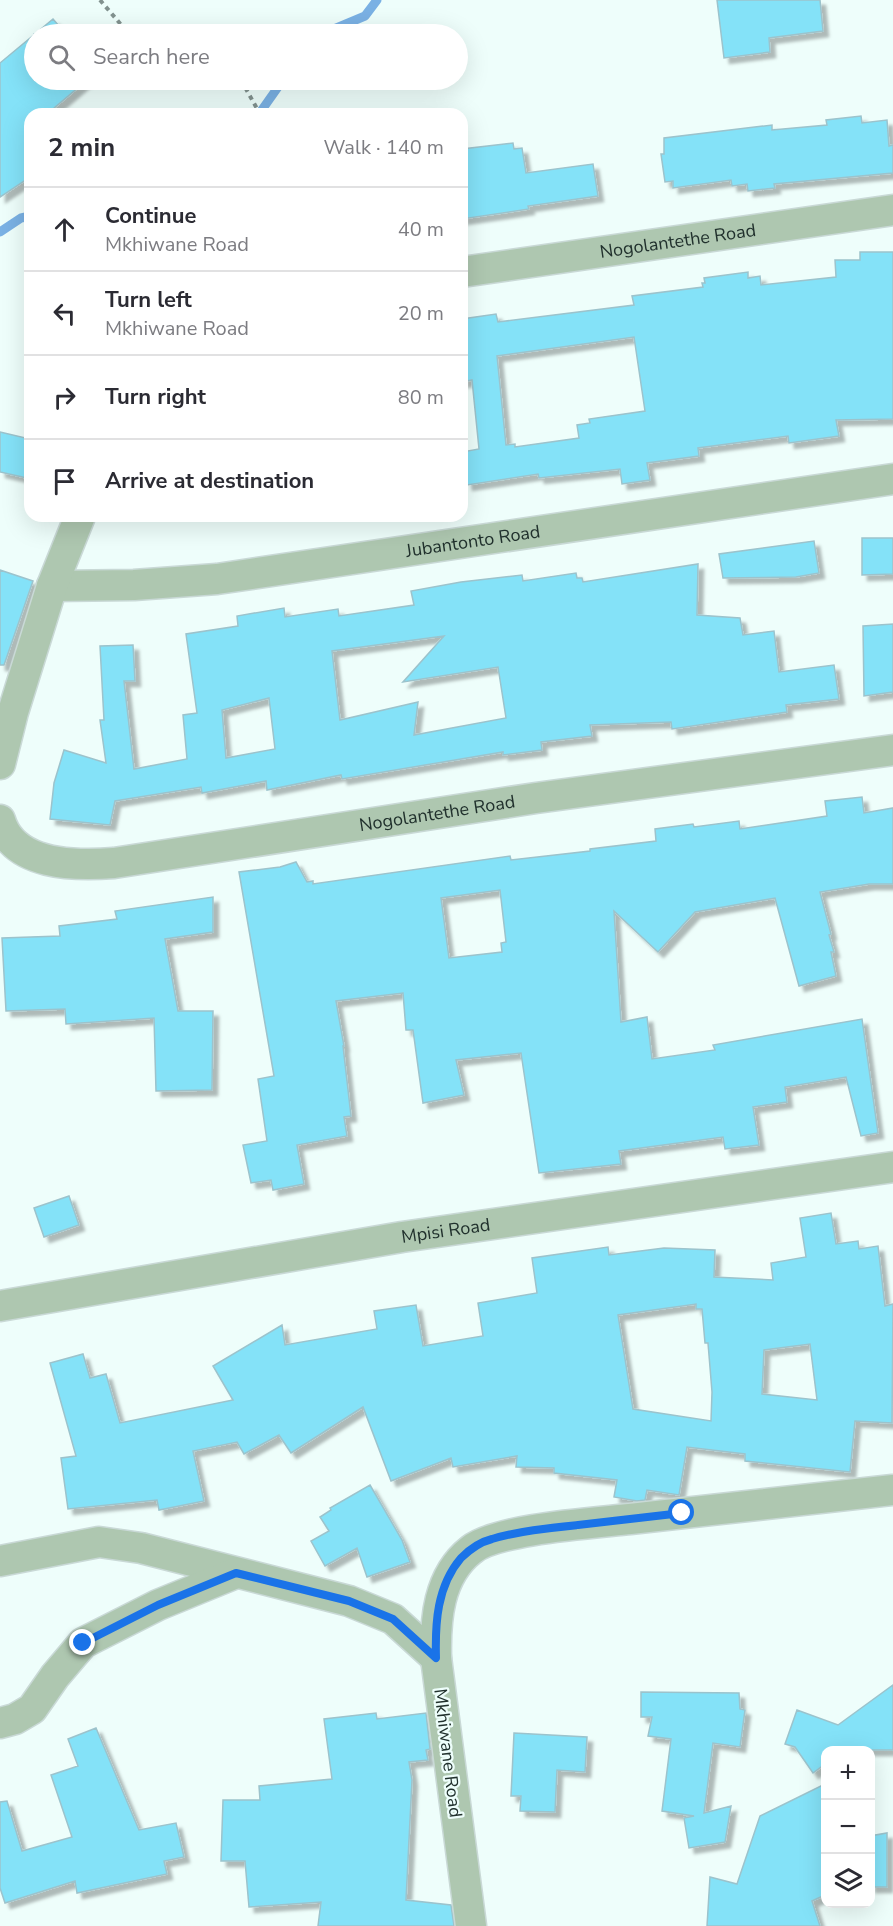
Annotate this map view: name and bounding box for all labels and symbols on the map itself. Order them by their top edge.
street label: Nogolantethe Road [598,218,757,264]
street label: Jubantonto Road [403,519,542,563]
street label: Nogolantethe Road [357,789,517,837]
street label: Mpisi Road [400,1213,492,1249]
route start [668,1499,694,1525]
route end [69,1629,95,1655]
street label: Mkhiwane Road [428,1687,468,1819]

